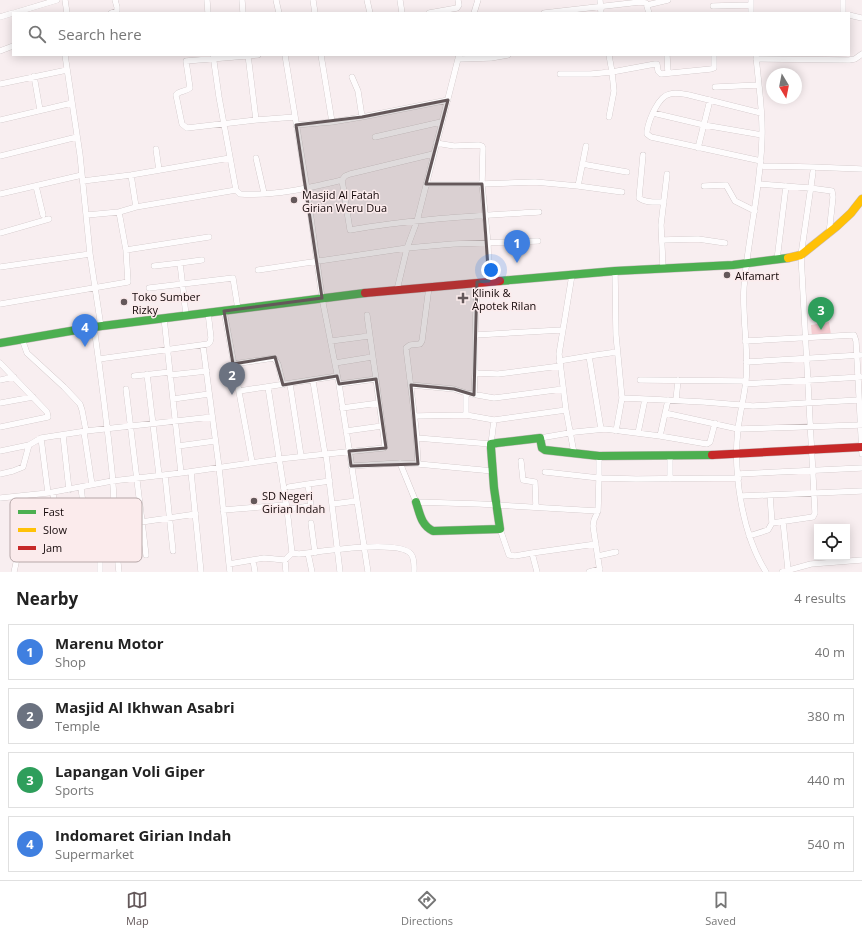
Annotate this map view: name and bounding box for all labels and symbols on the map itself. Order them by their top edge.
north arrow [766,68,802,104]
place label: Masjid Al Fatah Girian Weru Dua [302,187,387,215]
marker: Masjid Al Fatah Girian Weru Dua [289,195,299,205]
pin: 1 [504,230,530,263]
your location [481,260,501,280]
place label: Alfamart [735,268,779,283]
marker: Alfamart [722,270,732,280]
place label: Klinik & Apotek Rilan [472,285,536,313]
place label: Toko Sumber Rizky [132,289,201,317]
marker: Klinik & Apotek Rilan [457,292,469,304]
marker: Toko Sumber Rizky [119,297,129,307]
pin: 3 [808,297,834,330]
pin: 4 [72,314,98,347]
pin: 2 [219,362,245,395]
place label: SD Negeri Girian Indah [262,488,325,516]
marker: SD Negeri Girian Indah [249,496,259,506]
legend [10,498,142,562]
text: Fast [43,504,64,519]
text: Slow [43,522,67,537]
text: Jam [42,540,62,555]

